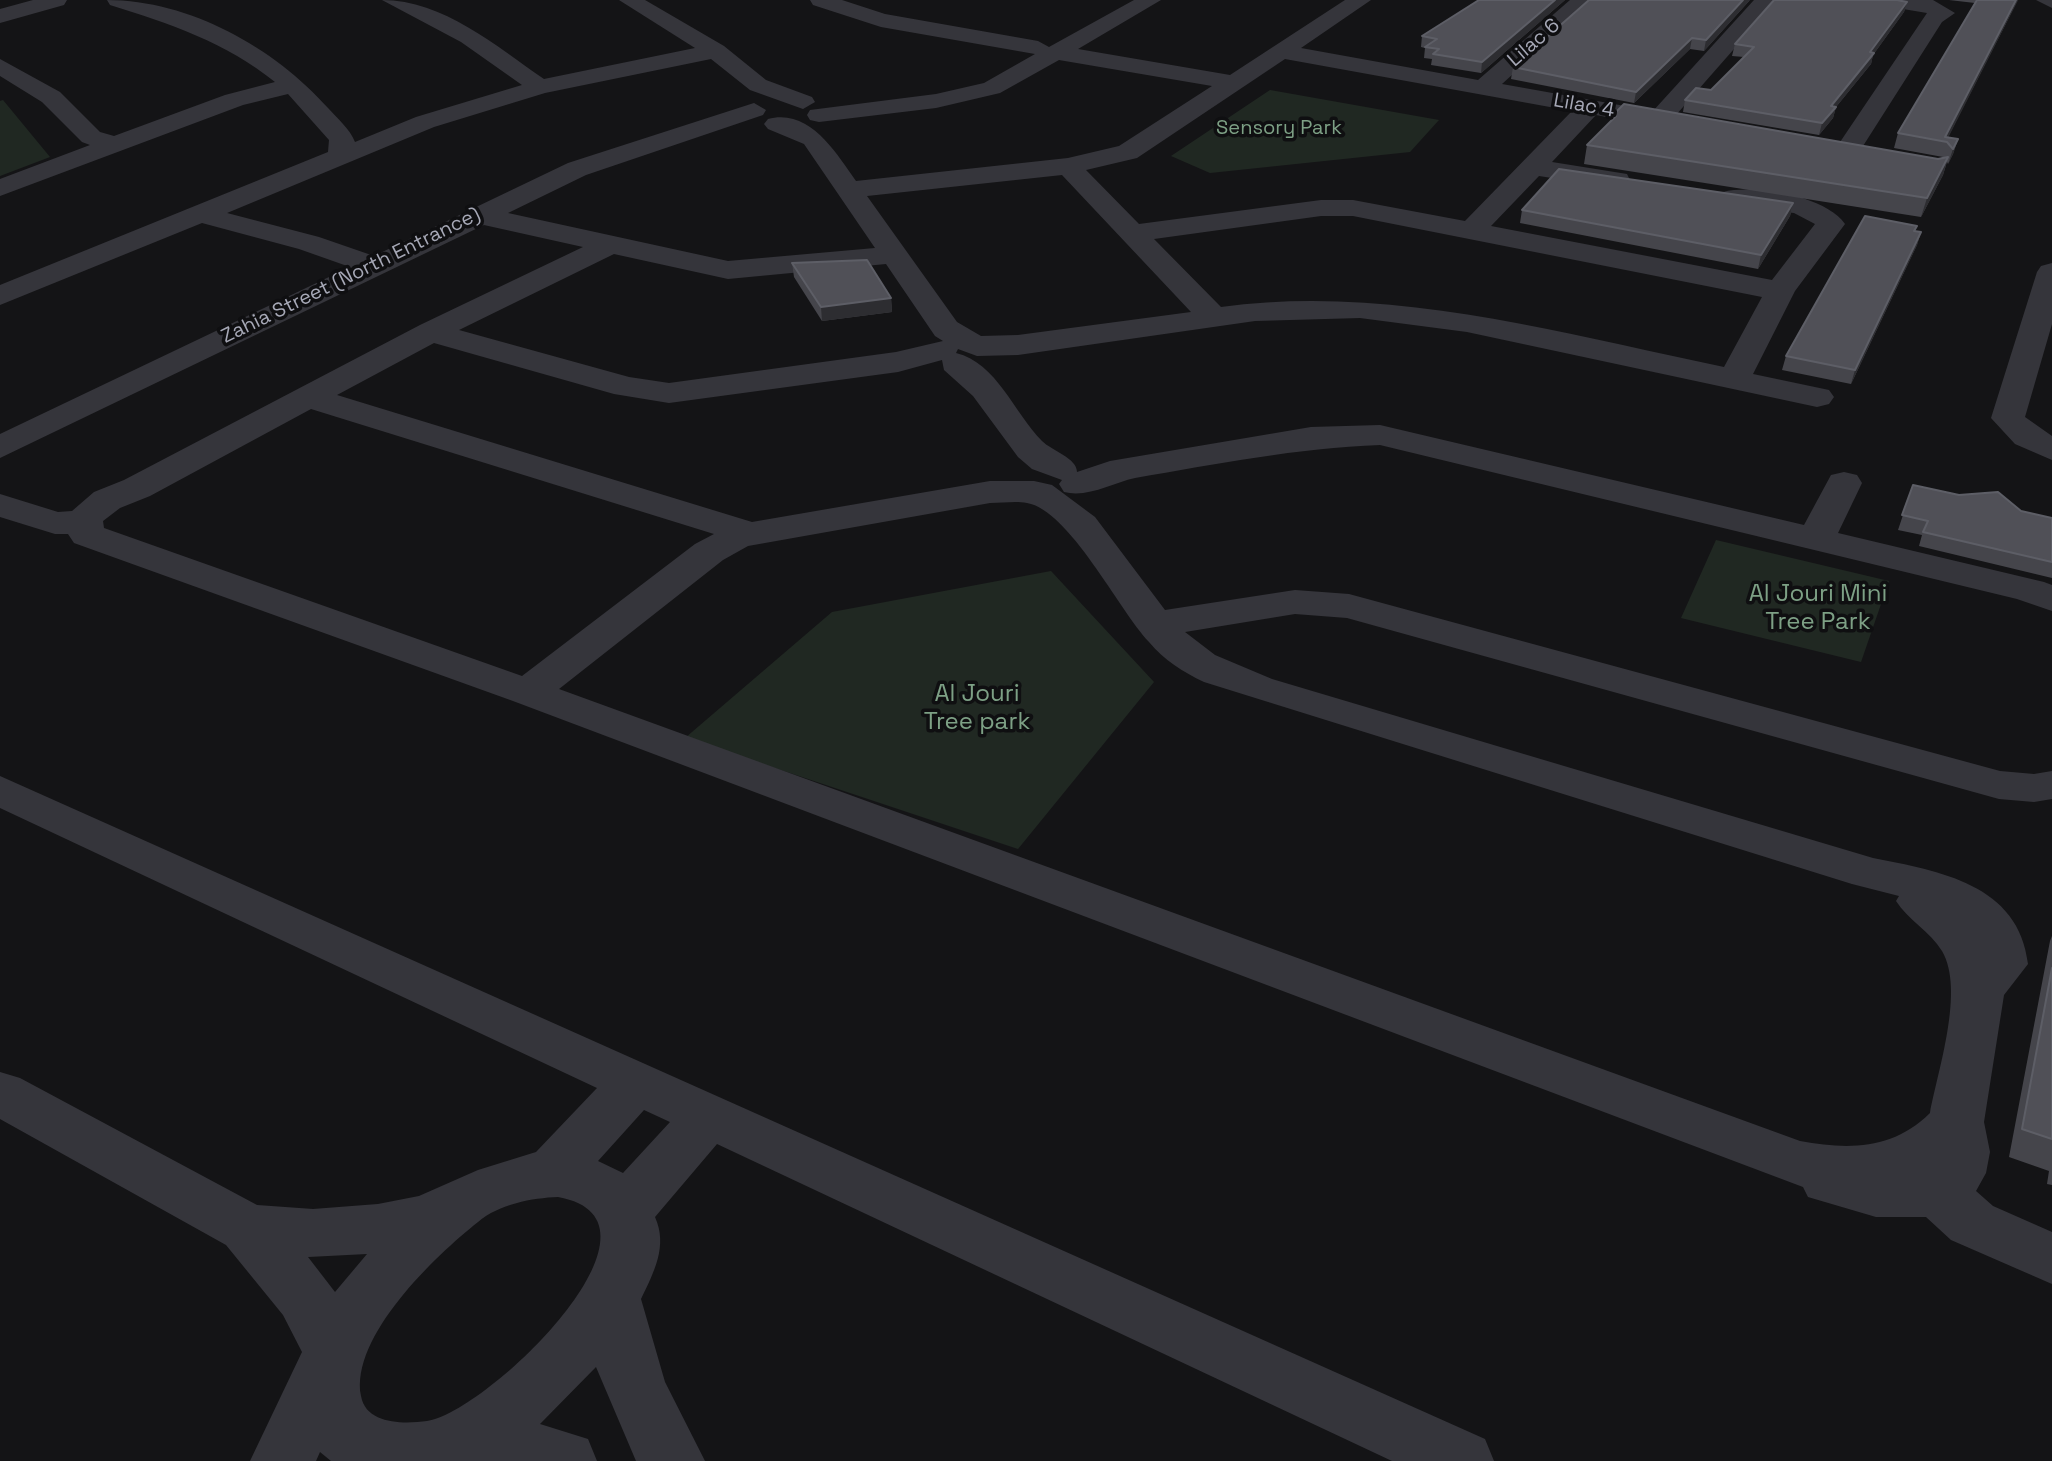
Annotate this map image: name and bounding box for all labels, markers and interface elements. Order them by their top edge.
street label: Lilac 6 [1503,14,1565,72]
street label: Lilac 4 [1552,89,1616,123]
park label: Sensory Park [1216,117,1342,141]
street label: Zahia Street (North Entrance) [218,203,484,349]
park label: Al Jouri Mini Tree Park [1749,580,1887,636]
park label: Al Jouri Tree park [924,680,1030,736]

